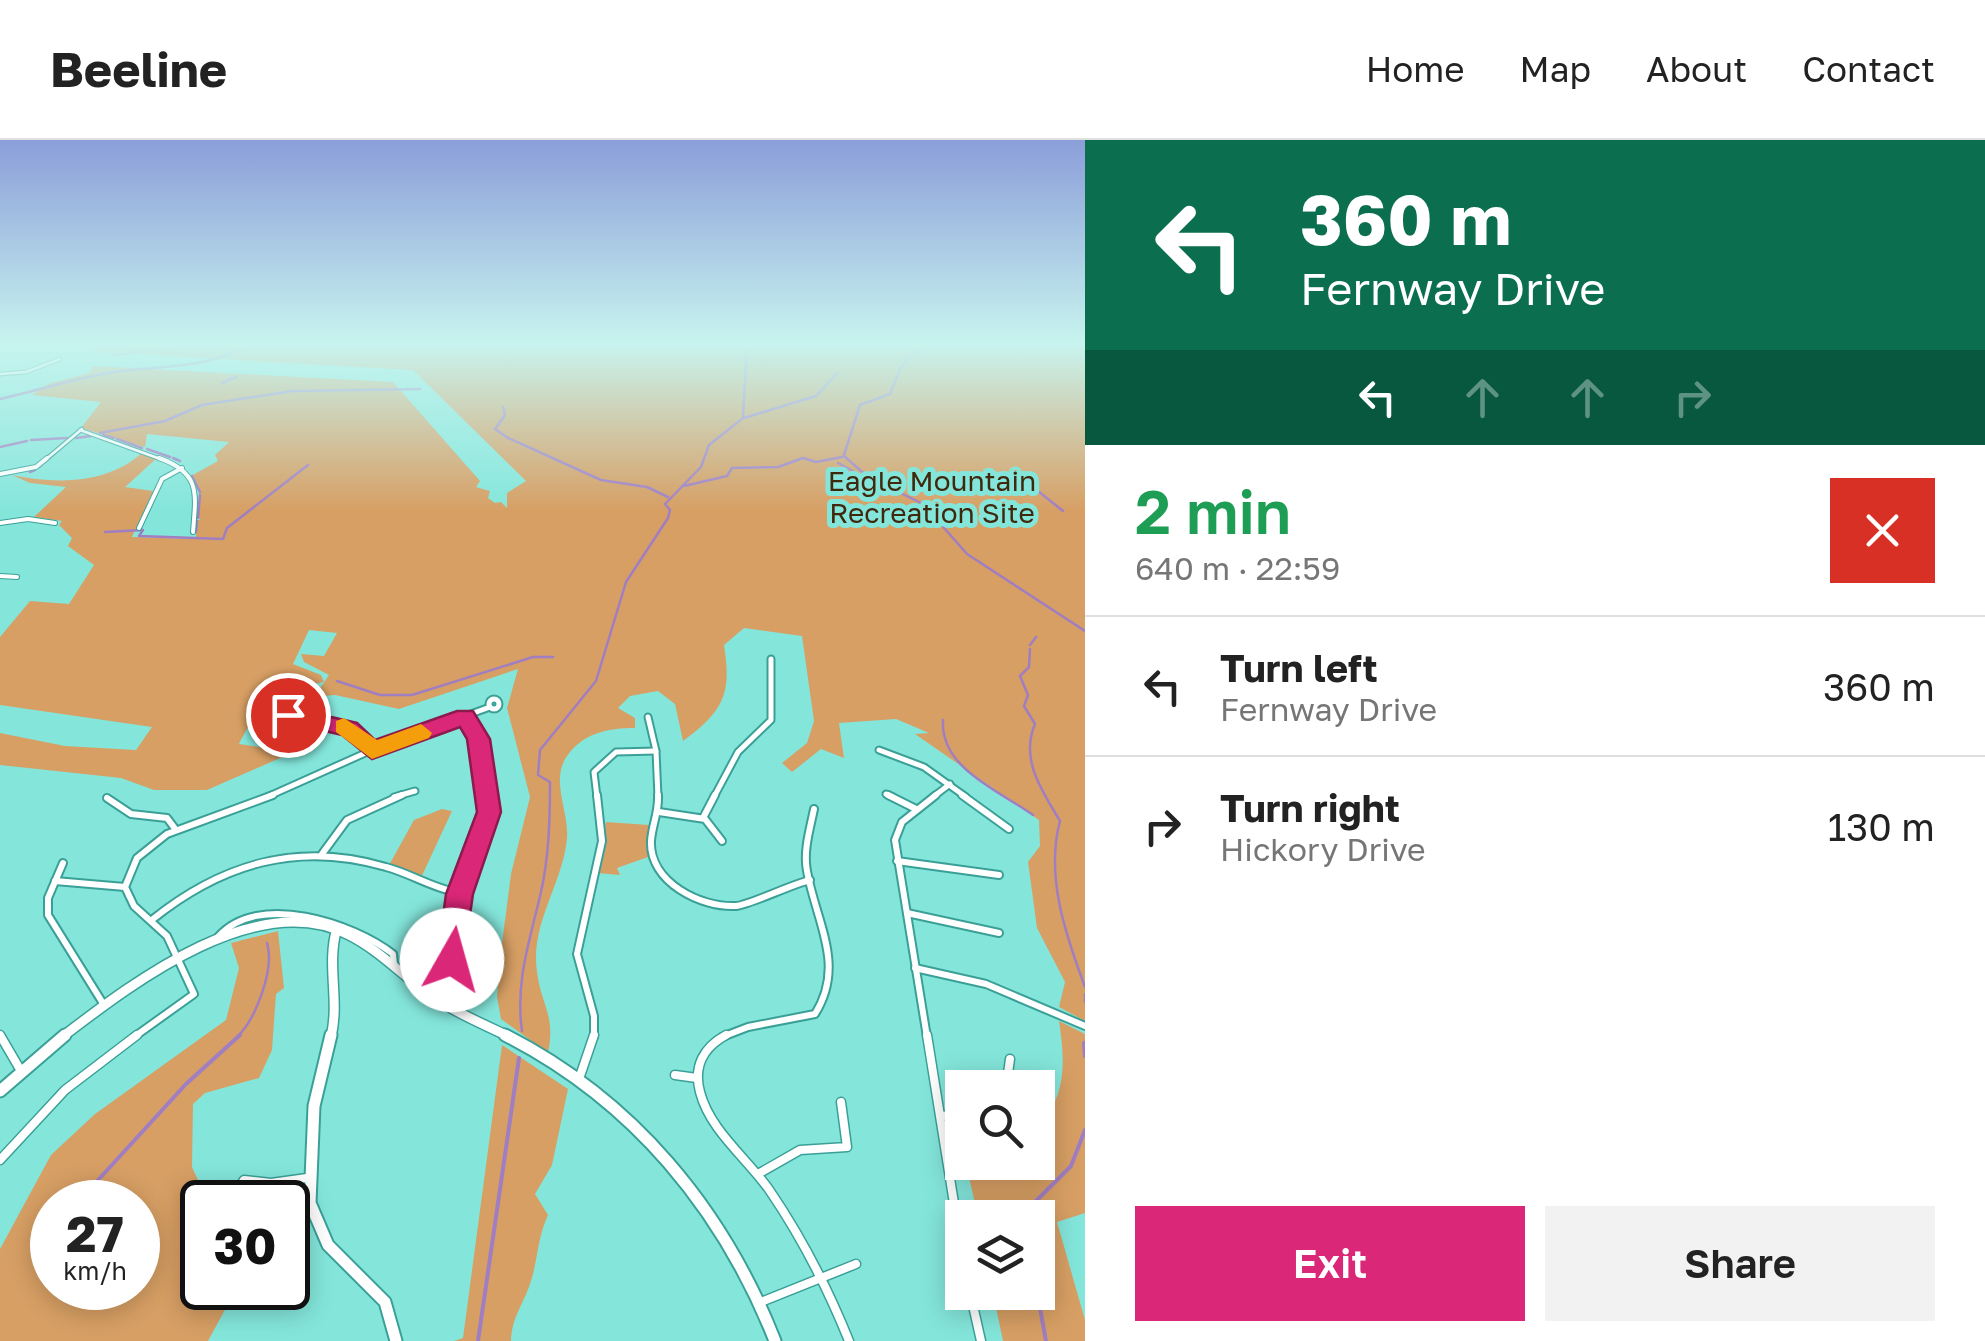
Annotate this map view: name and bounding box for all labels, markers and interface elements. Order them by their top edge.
text: Beeline [50,40,227,98]
text: Home [1366,48,1465,90]
text: Map [1520,48,1591,90]
text: About [1646,48,1747,90]
text: Contact [1802,48,1935,90]
text: 360 m [1300,176,1511,260]
icon: left [1135,180,1265,310]
text: Fernway Drive [1300,261,1605,315]
icon: left [1350,370,1405,425]
icon: ahead [1455,370,1510,425]
icon: ahead [1560,370,1615,425]
icon: right [1665,370,1720,425]
park label: Eagle Mountain Recreation Site [828,464,1036,529]
text: 2 min [1135,475,1291,547]
button: close [1830,478,1935,583]
text: 640 m · 22:59 [1135,549,1340,587]
text: Turn left [1220,645,1378,690]
icon: left [1135,659,1190,714]
text: 360 m [1823,664,1935,709]
pin [246,673,331,758]
icon: arrive [261,688,316,743]
text: Fernway Drive [1220,690,1437,728]
text: Turn right [1220,785,1400,830]
icon: right [1135,799,1190,854]
text: 130 m [1828,804,1935,849]
text: Hickory Drive [1220,830,1426,868]
position arrow [400,908,504,1012]
map controls [945,1070,1055,1310]
button: search [945,1070,1055,1180]
speed limit sign: 30 [180,1180,310,1310]
button: layers [945,1200,1055,1310]
text: 27 [66,1203,124,1263]
button: Exit [1135,1206,1525,1321]
button: Share [1545,1206,1935,1321]
text: km/h [63,1255,127,1286]

